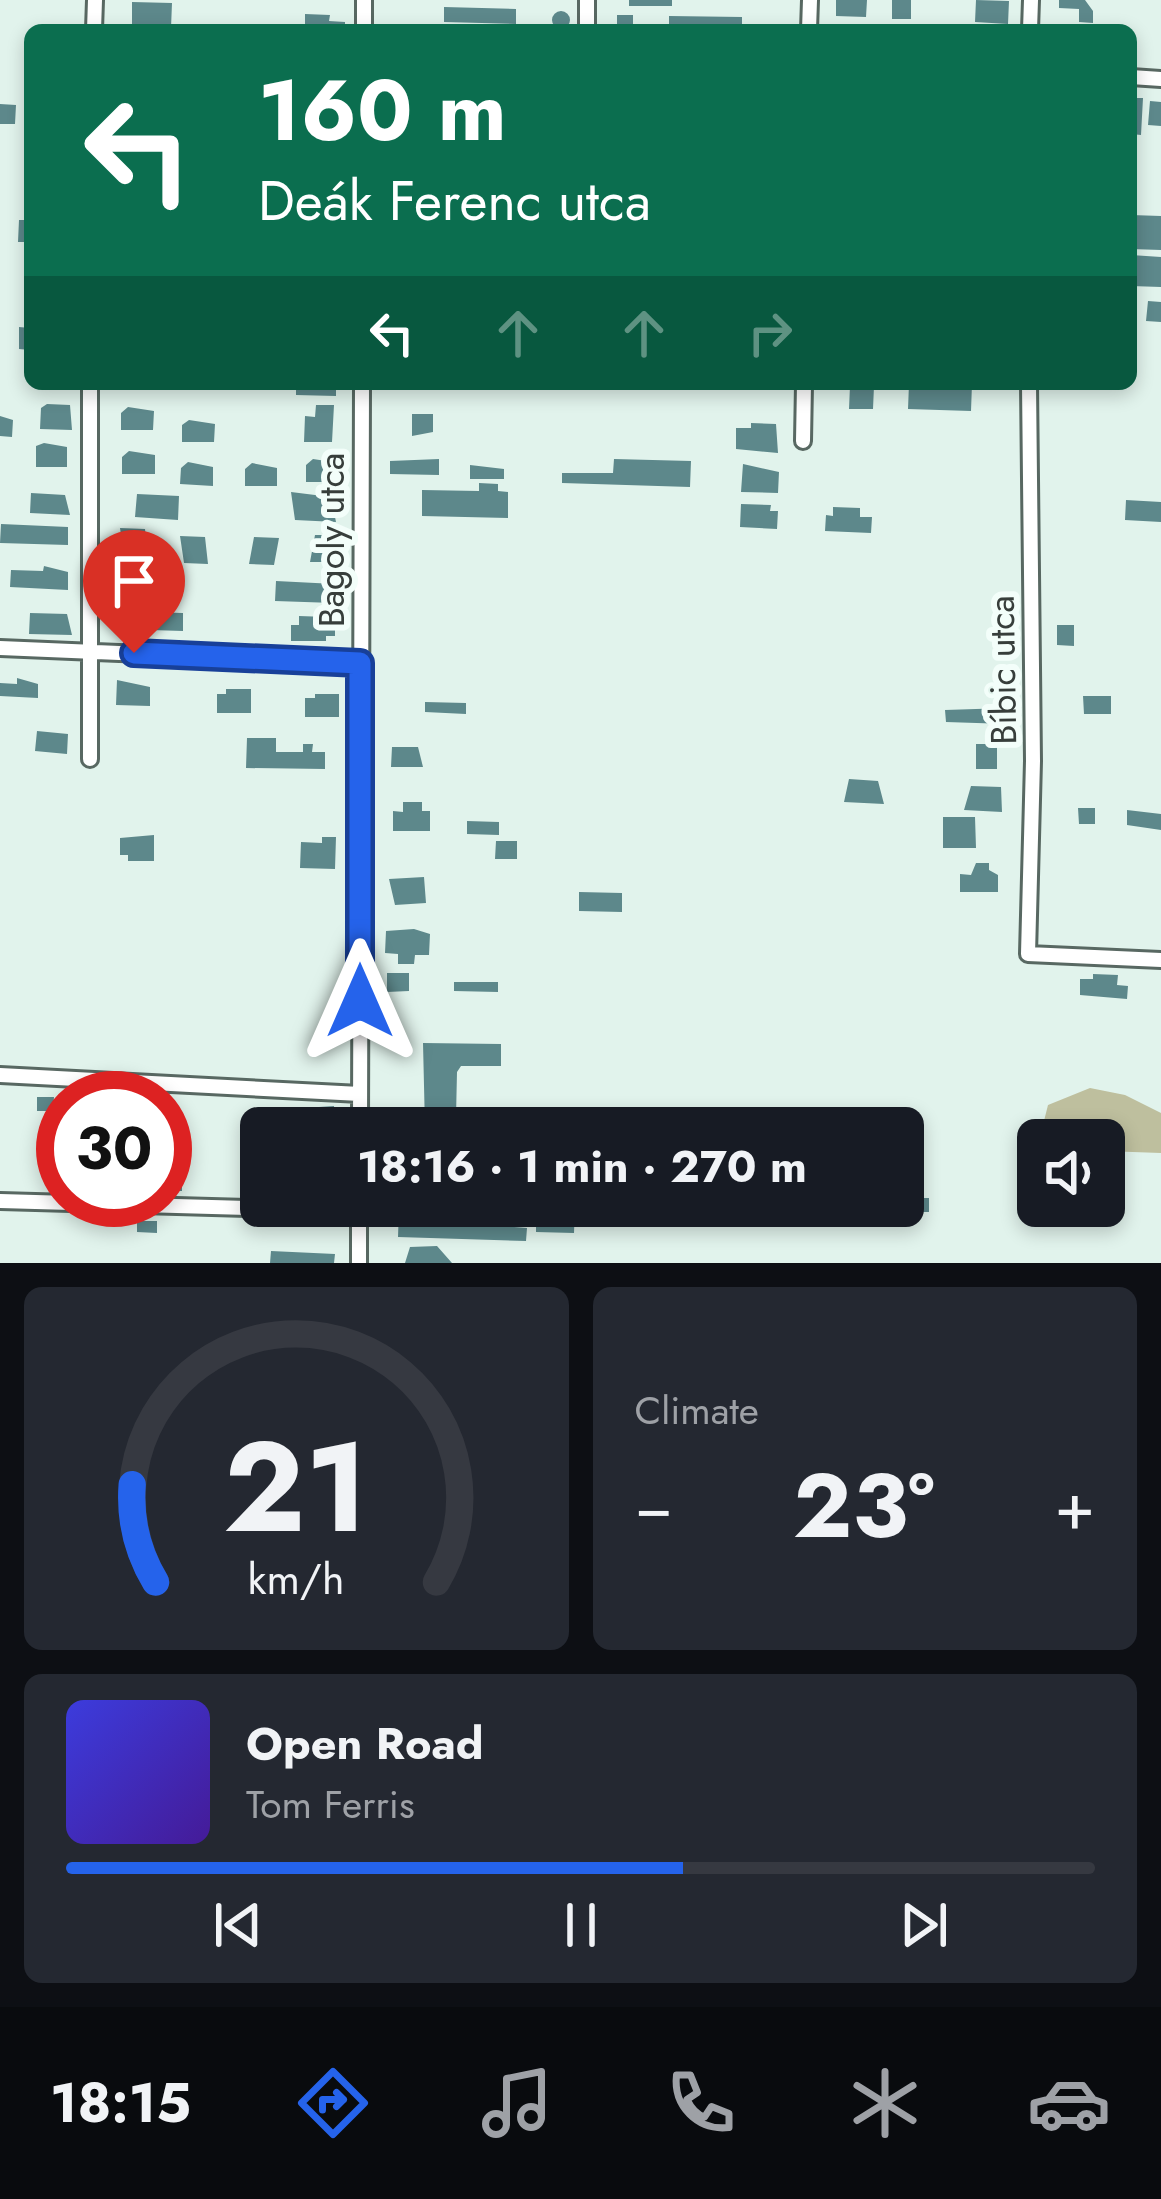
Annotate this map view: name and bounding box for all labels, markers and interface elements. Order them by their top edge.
text: 160 m [258,50,507,172]
icon: left [60,72,216,228]
text: Deák Ferenc utca [258,162,651,240]
icon: left [359,300,425,366]
icon: ahead [485,300,551,366]
icon: ahead [611,300,677,366]
icon: right [737,300,803,366]
street label: Bagoly utca [305,453,357,627]
pin [83,530,185,653]
icon: arrive [101,548,167,614]
street label: Bíbic utca [975,595,1029,745]
position arrow [297,938,423,1064]
speed limit sign: 30 [36,1071,192,1227]
map controls [1017,1119,1125,1227]
button: sound [1017,1119,1125,1227]
text: 18:16 · 1 min · 270 m [357,1134,807,1199]
text: Climate [635,1382,759,1439]
text: 21 [224,1397,369,1578]
text: 23° [793,1441,935,1571]
text: − [635,1458,673,1554]
text: + [1054,1458,1095,1554]
text: km/h [248,1547,345,1609]
text: Open Road [246,1711,484,1776]
text: Tom Ferris [246,1776,415,1833]
icon: previous [205,1892,271,1958]
icon: pause [548,1892,614,1958]
icon: next [891,1892,957,1958]
icon: directions [291,2061,375,2145]
icon: music [475,2061,559,2145]
icon: phone [659,2061,743,2145]
icon: climate [843,2061,927,2145]
icon: car [1027,2061,1111,2145]
text: 18:15 [50,2064,191,2142]

